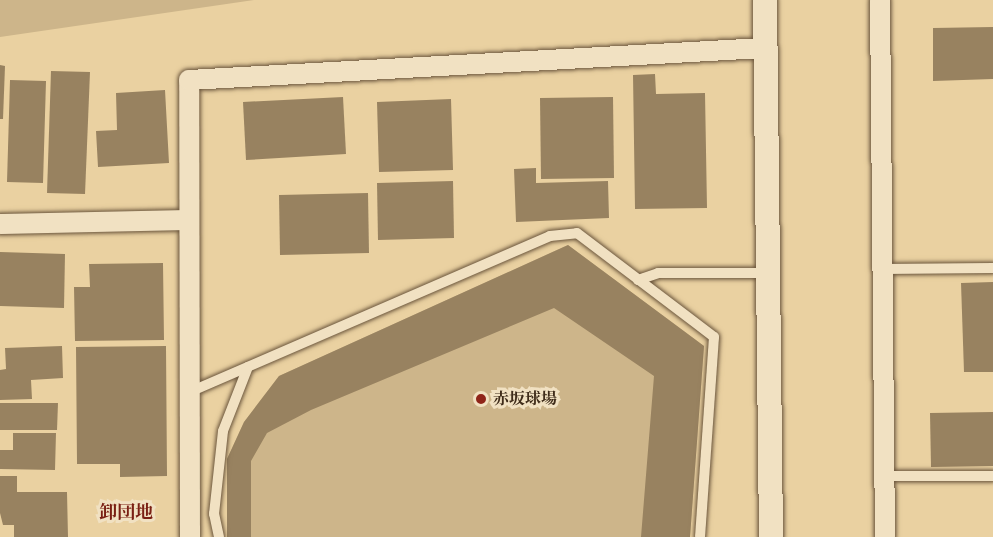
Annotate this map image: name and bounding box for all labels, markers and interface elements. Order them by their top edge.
place label: 赤坂球場 [493,389,557,409]
marker: 赤坂球場 [474,392,488,406]
district label: 卸団地 [99,501,153,523]

